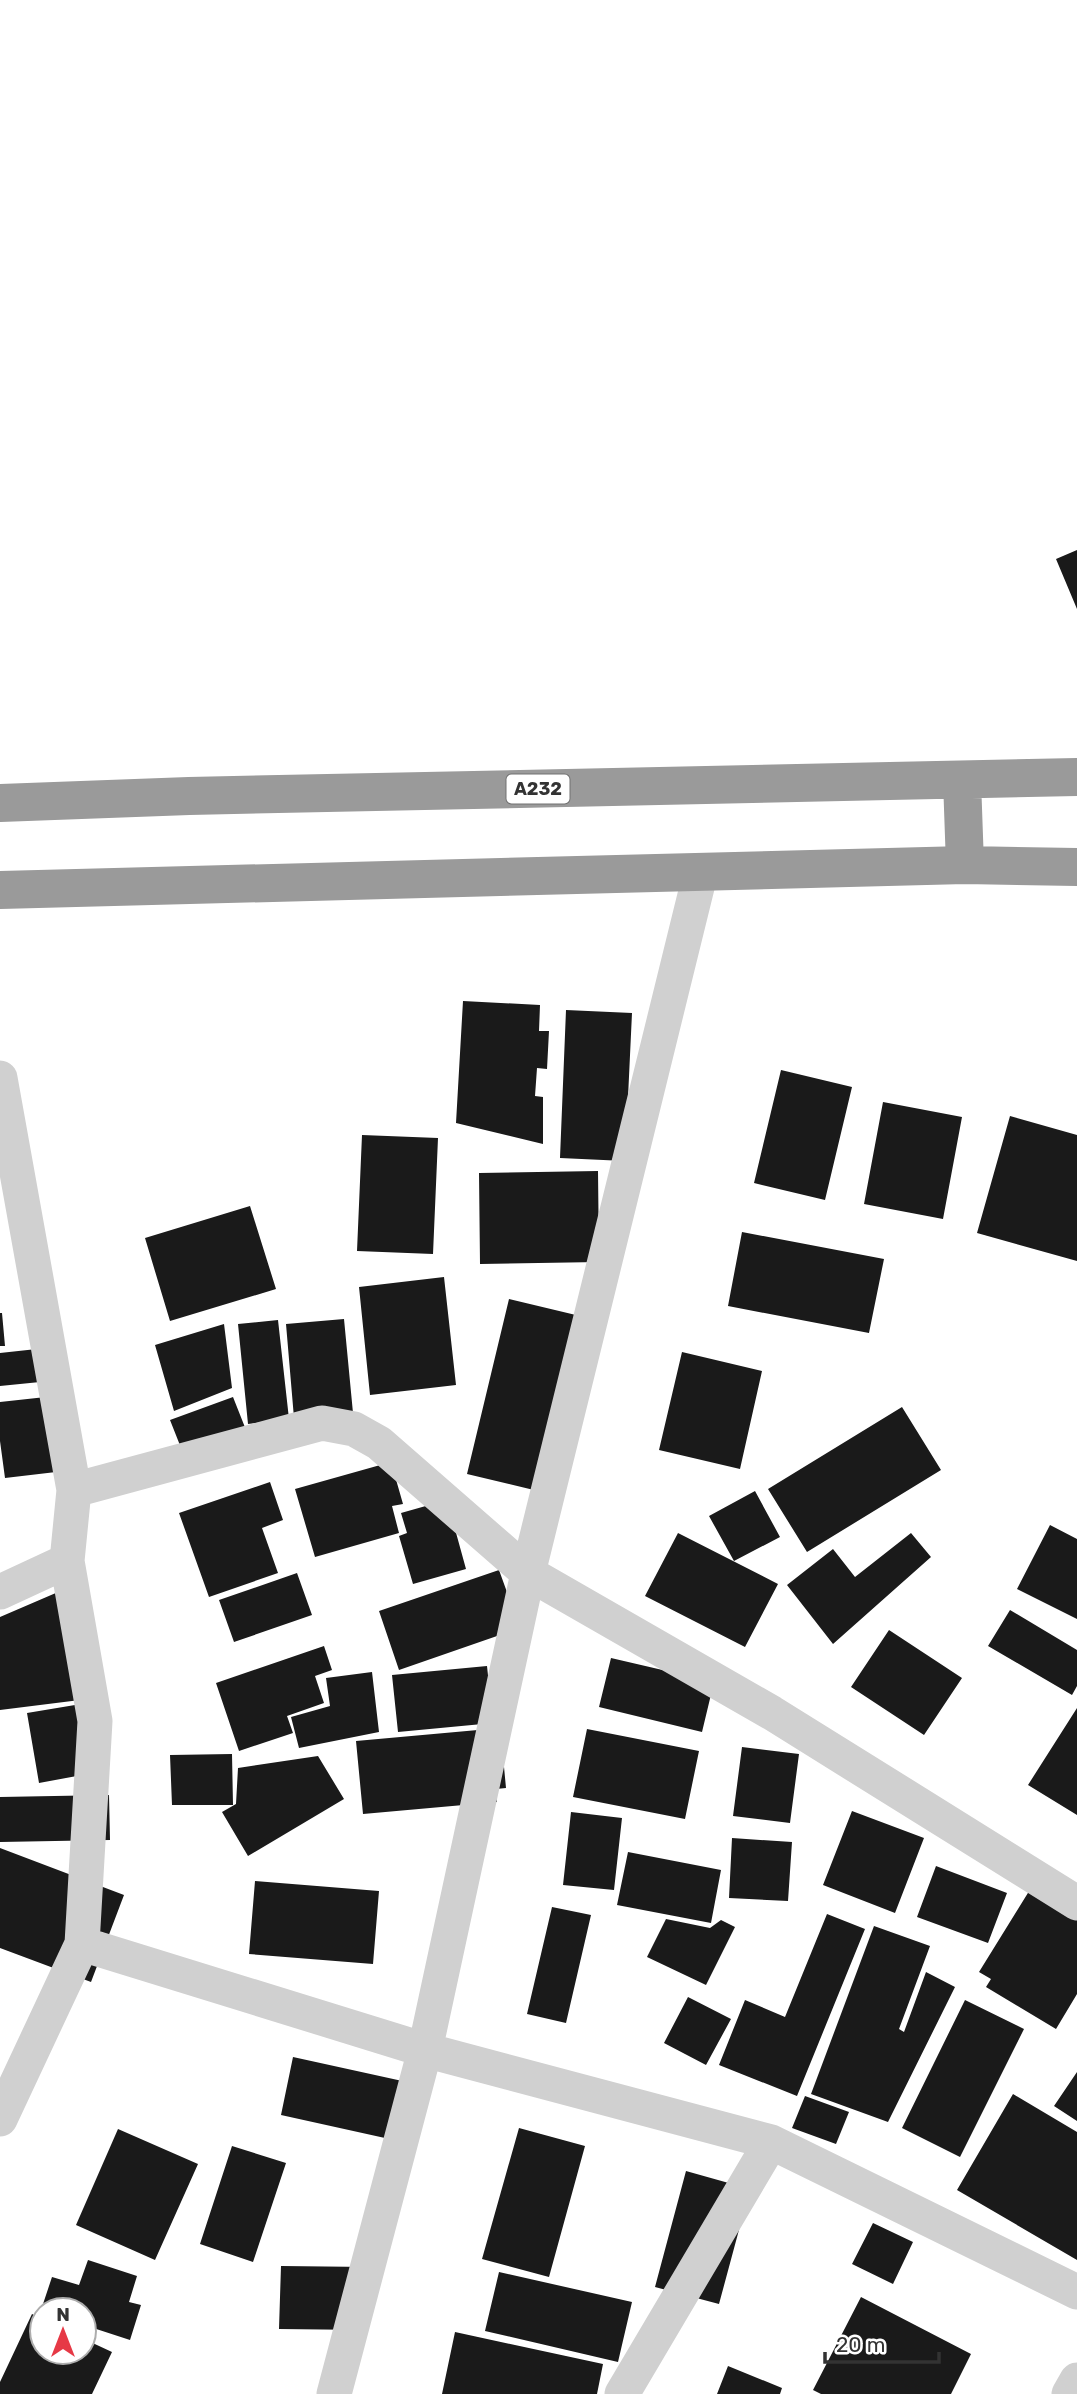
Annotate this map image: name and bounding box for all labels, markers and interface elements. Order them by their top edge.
road number: A232 [506,774,570,804]
north arrow [28,2296,98,2366]
text: N [56,2303,70,2326]
scale bar [825,2320,939,2364]
text: 20 m [836,2332,885,2357]

